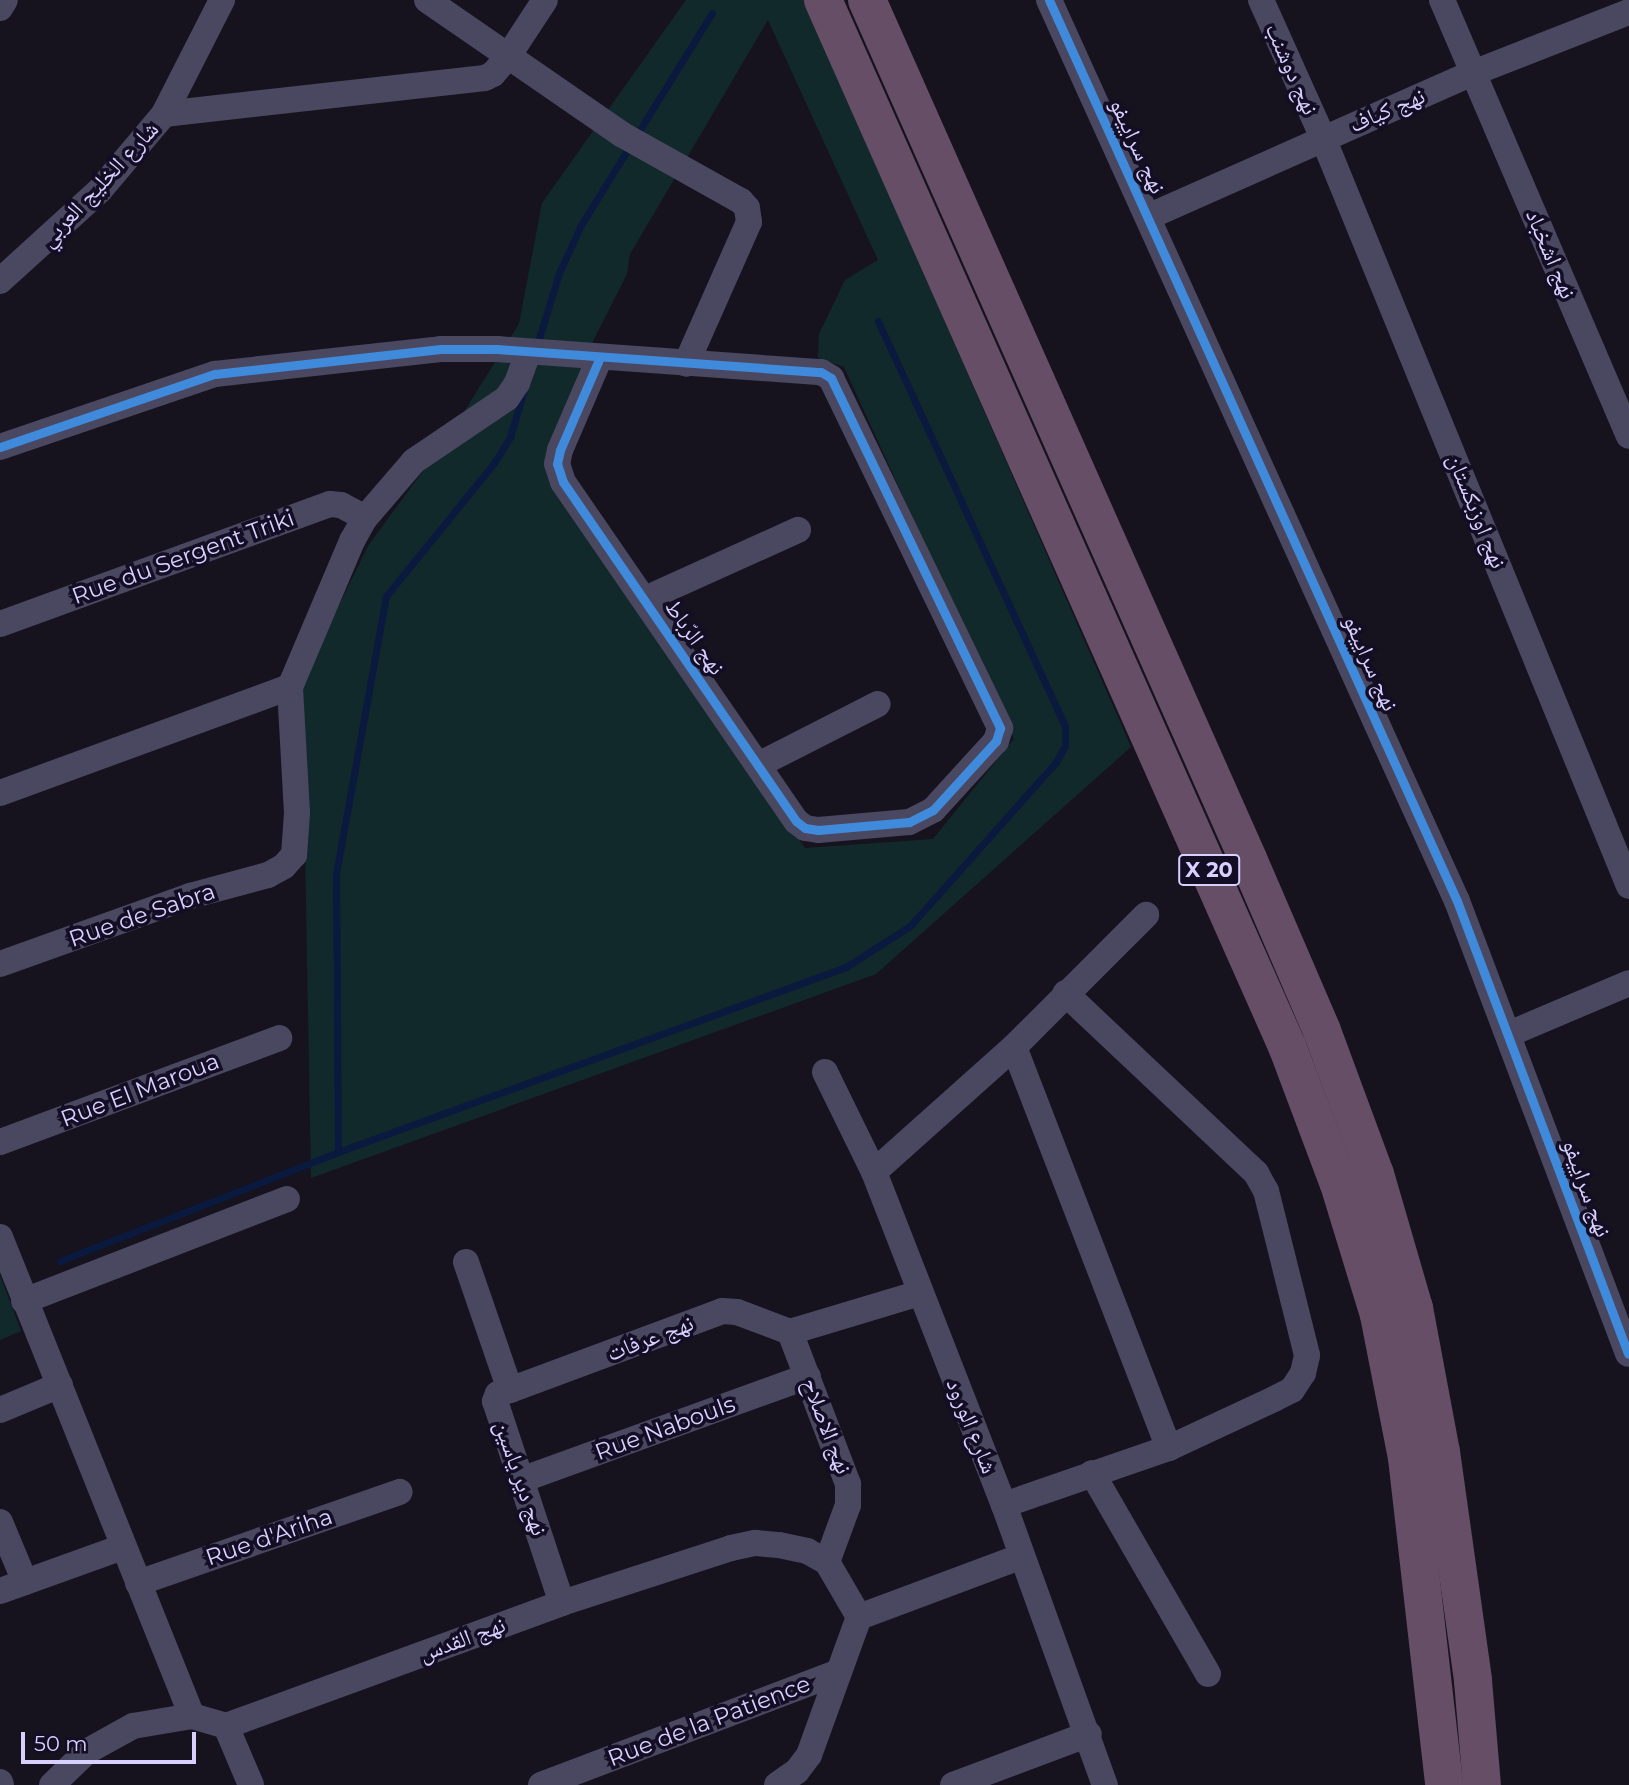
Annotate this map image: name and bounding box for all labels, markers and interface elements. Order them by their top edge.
street label: نهج دوشنب [1260,19,1324,119]
street label: نهج كياف [1345,82,1429,138]
street label: نهج سراييفو [1104,94,1172,198]
street label: شارع الخليج العربي [34,115,164,253]
street label: نهج اشخباد [1520,205,1582,303]
street label: نهج اوزبكستان [1441,450,1513,572]
street label: Rue du Sergent Triki [68,504,298,610]
street label: نهج الرّباط [659,594,731,680]
street label: نهج سراييفو [1338,611,1404,715]
road number: X 20 [1178,852,1240,888]
street label: Rue de Sabra [65,877,219,953]
street label: Rue El Maroua [57,1047,223,1133]
street label: نهج سراييفو [1557,1135,1617,1241]
street label: نهج عرفات [603,1309,697,1367]
street label: نهج الاصلاح [796,1374,858,1478]
street label: شارع الورود [940,1374,1004,1478]
street label: Rue Nabouls [591,1390,739,1466]
street label: نهج دير ياسين [488,1417,554,1539]
street label: Rue d'Ariha [202,1502,336,1572]
street label: نهج القدس [415,1611,509,1667]
street label: Rue de la Patience [604,1670,814,1772]
scale bar [24,1718,200,1762]
text: 50 m [34,1731,88,1756]

